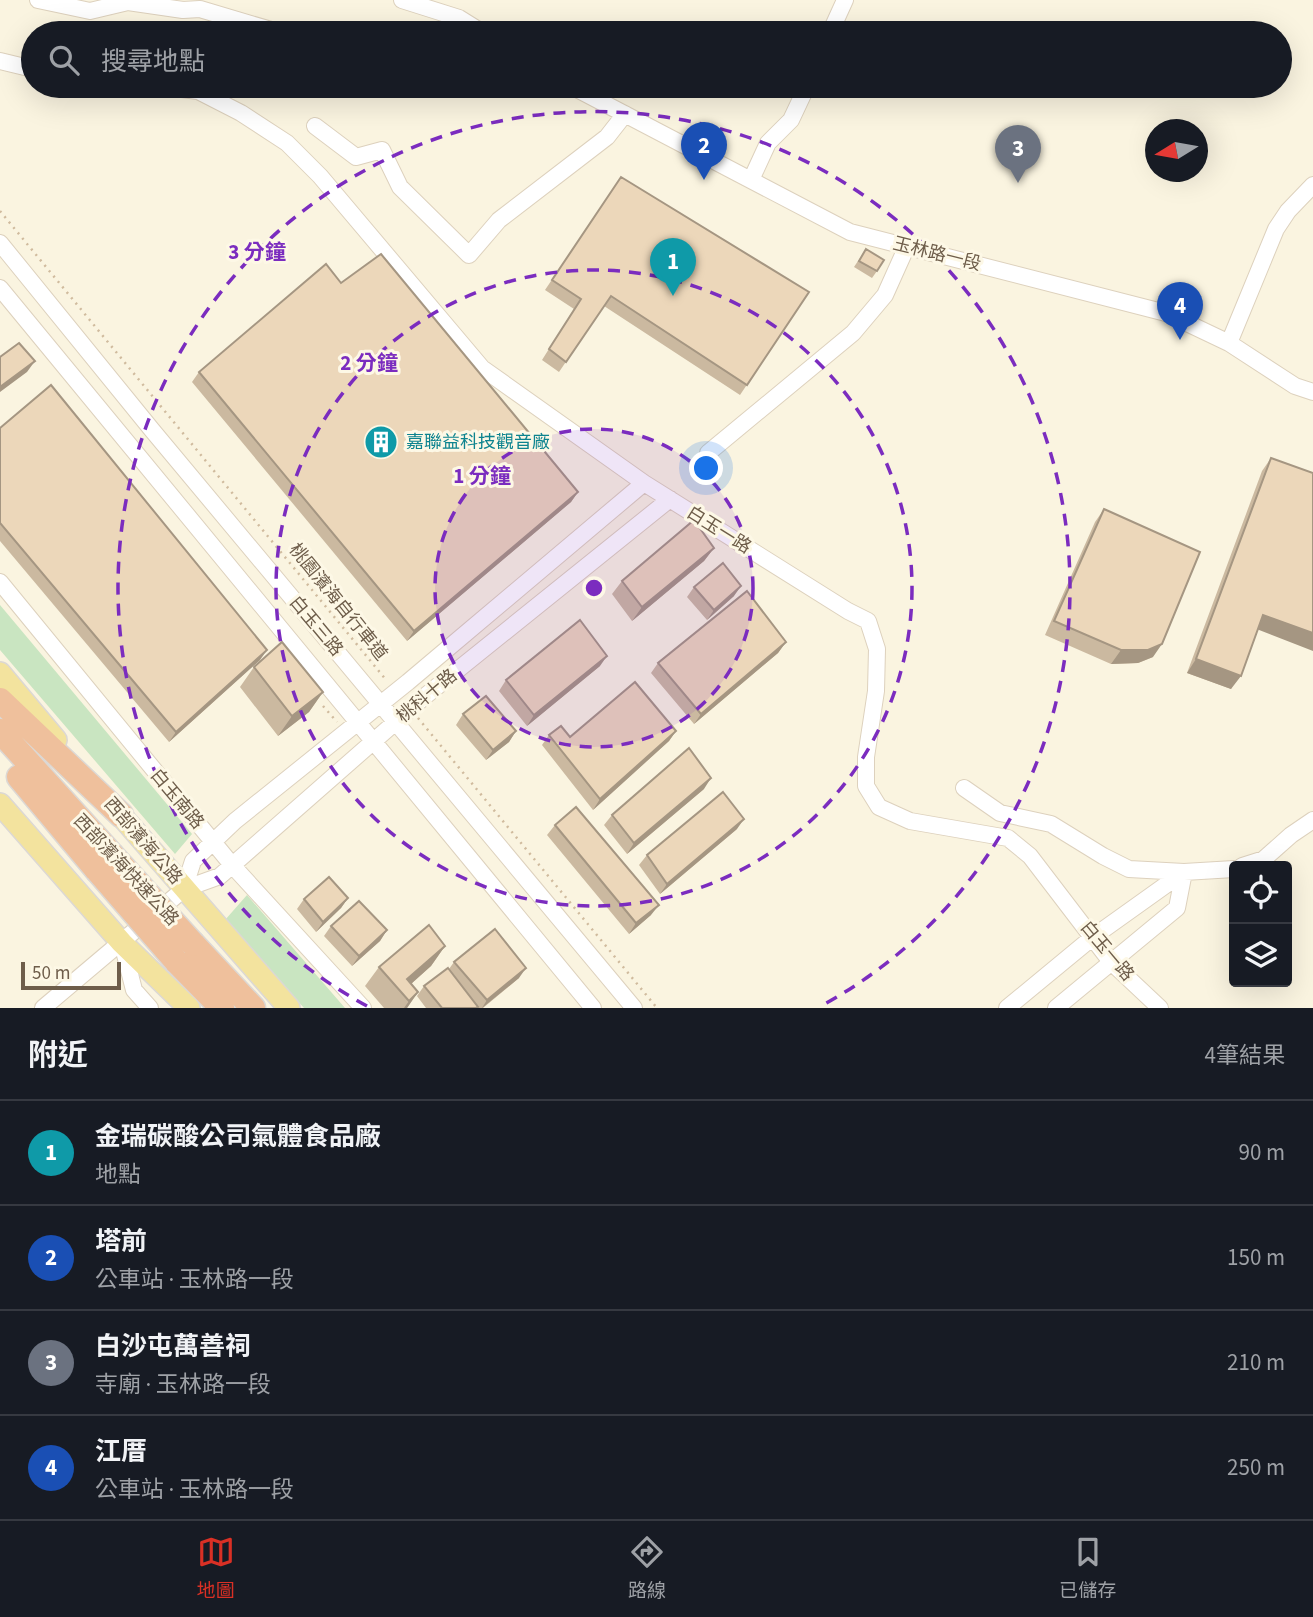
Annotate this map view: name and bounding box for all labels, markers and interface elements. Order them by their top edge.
search box [21,21,1292,98]
icon: search [45,41,83,79]
text: 搜尋地點 [101,43,205,80]
north arrow [1145,119,1208,182]
pin: 2 [681,122,727,180]
pin: 3 [995,125,1041,183]
street label: 玉林路一段 [890,231,984,277]
text: 3 分鐘 [228,237,286,267]
pin: 1 [650,238,696,296]
pin: 4 [1157,282,1203,340]
text: 2 分鐘 [340,348,398,378]
building icon: 嘉聯益科技觀音廠 [362,423,400,461]
place label: 嘉聯益科技觀音廠 [406,430,550,455]
your location [689,451,723,485]
text: 1 分鐘 [453,461,511,491]
street label: 白玉一路 [682,500,756,560]
street label: 桃園濱海自行車道 [283,538,393,666]
centre of rings [582,576,606,600]
street label: 白玉三路 [283,590,349,662]
street label: 桃科十路 [391,663,463,729]
street label: 白玉南路 [144,763,210,835]
street label: 西部濱海公路 [98,792,188,890]
street label: 西部濱海快速公路 [68,809,184,931]
map controls [1229,861,1292,987]
button: locate [1229,861,1292,924]
street label: 白玉一路 [1074,915,1140,987]
button: layers [1229,924,1292,987]
scale bar [21,959,121,991]
text: 50 m [32,960,70,987]
text: 附近 [28,1034,88,1077]
text: 4筆結果 [1205,1039,1285,1072]
text: 金瑞碳酸公司氣體食品廠 [95,1118,381,1155]
text: 1 [45,1136,57,1169]
text: 90 m [1238,1136,1285,1169]
text: 地點 [95,1158,141,1191]
text: 塔前 [95,1223,147,1260]
text: 2 [45,1241,57,1274]
text: 150 m [1227,1241,1285,1274]
text: 公車站 · 玉林路一段 [95,1263,294,1296]
text: 白沙屯萬善祠 [95,1328,251,1365]
text: 3 [45,1346,57,1379]
text: 210 m [1227,1346,1285,1379]
text: 寺廟 · 玉林路一段 [95,1368,271,1401]
text: 江厝 [95,1433,147,1470]
text: 4 [45,1451,57,1484]
text: 250 m [1227,1451,1285,1484]
text: 公車站 · 玉林路一段 [95,1473,294,1506]
tab: 地圖 [197,1533,235,1605]
tab: 路線 [628,1533,666,1605]
tab: 已儲存 [1059,1533,1116,1605]

